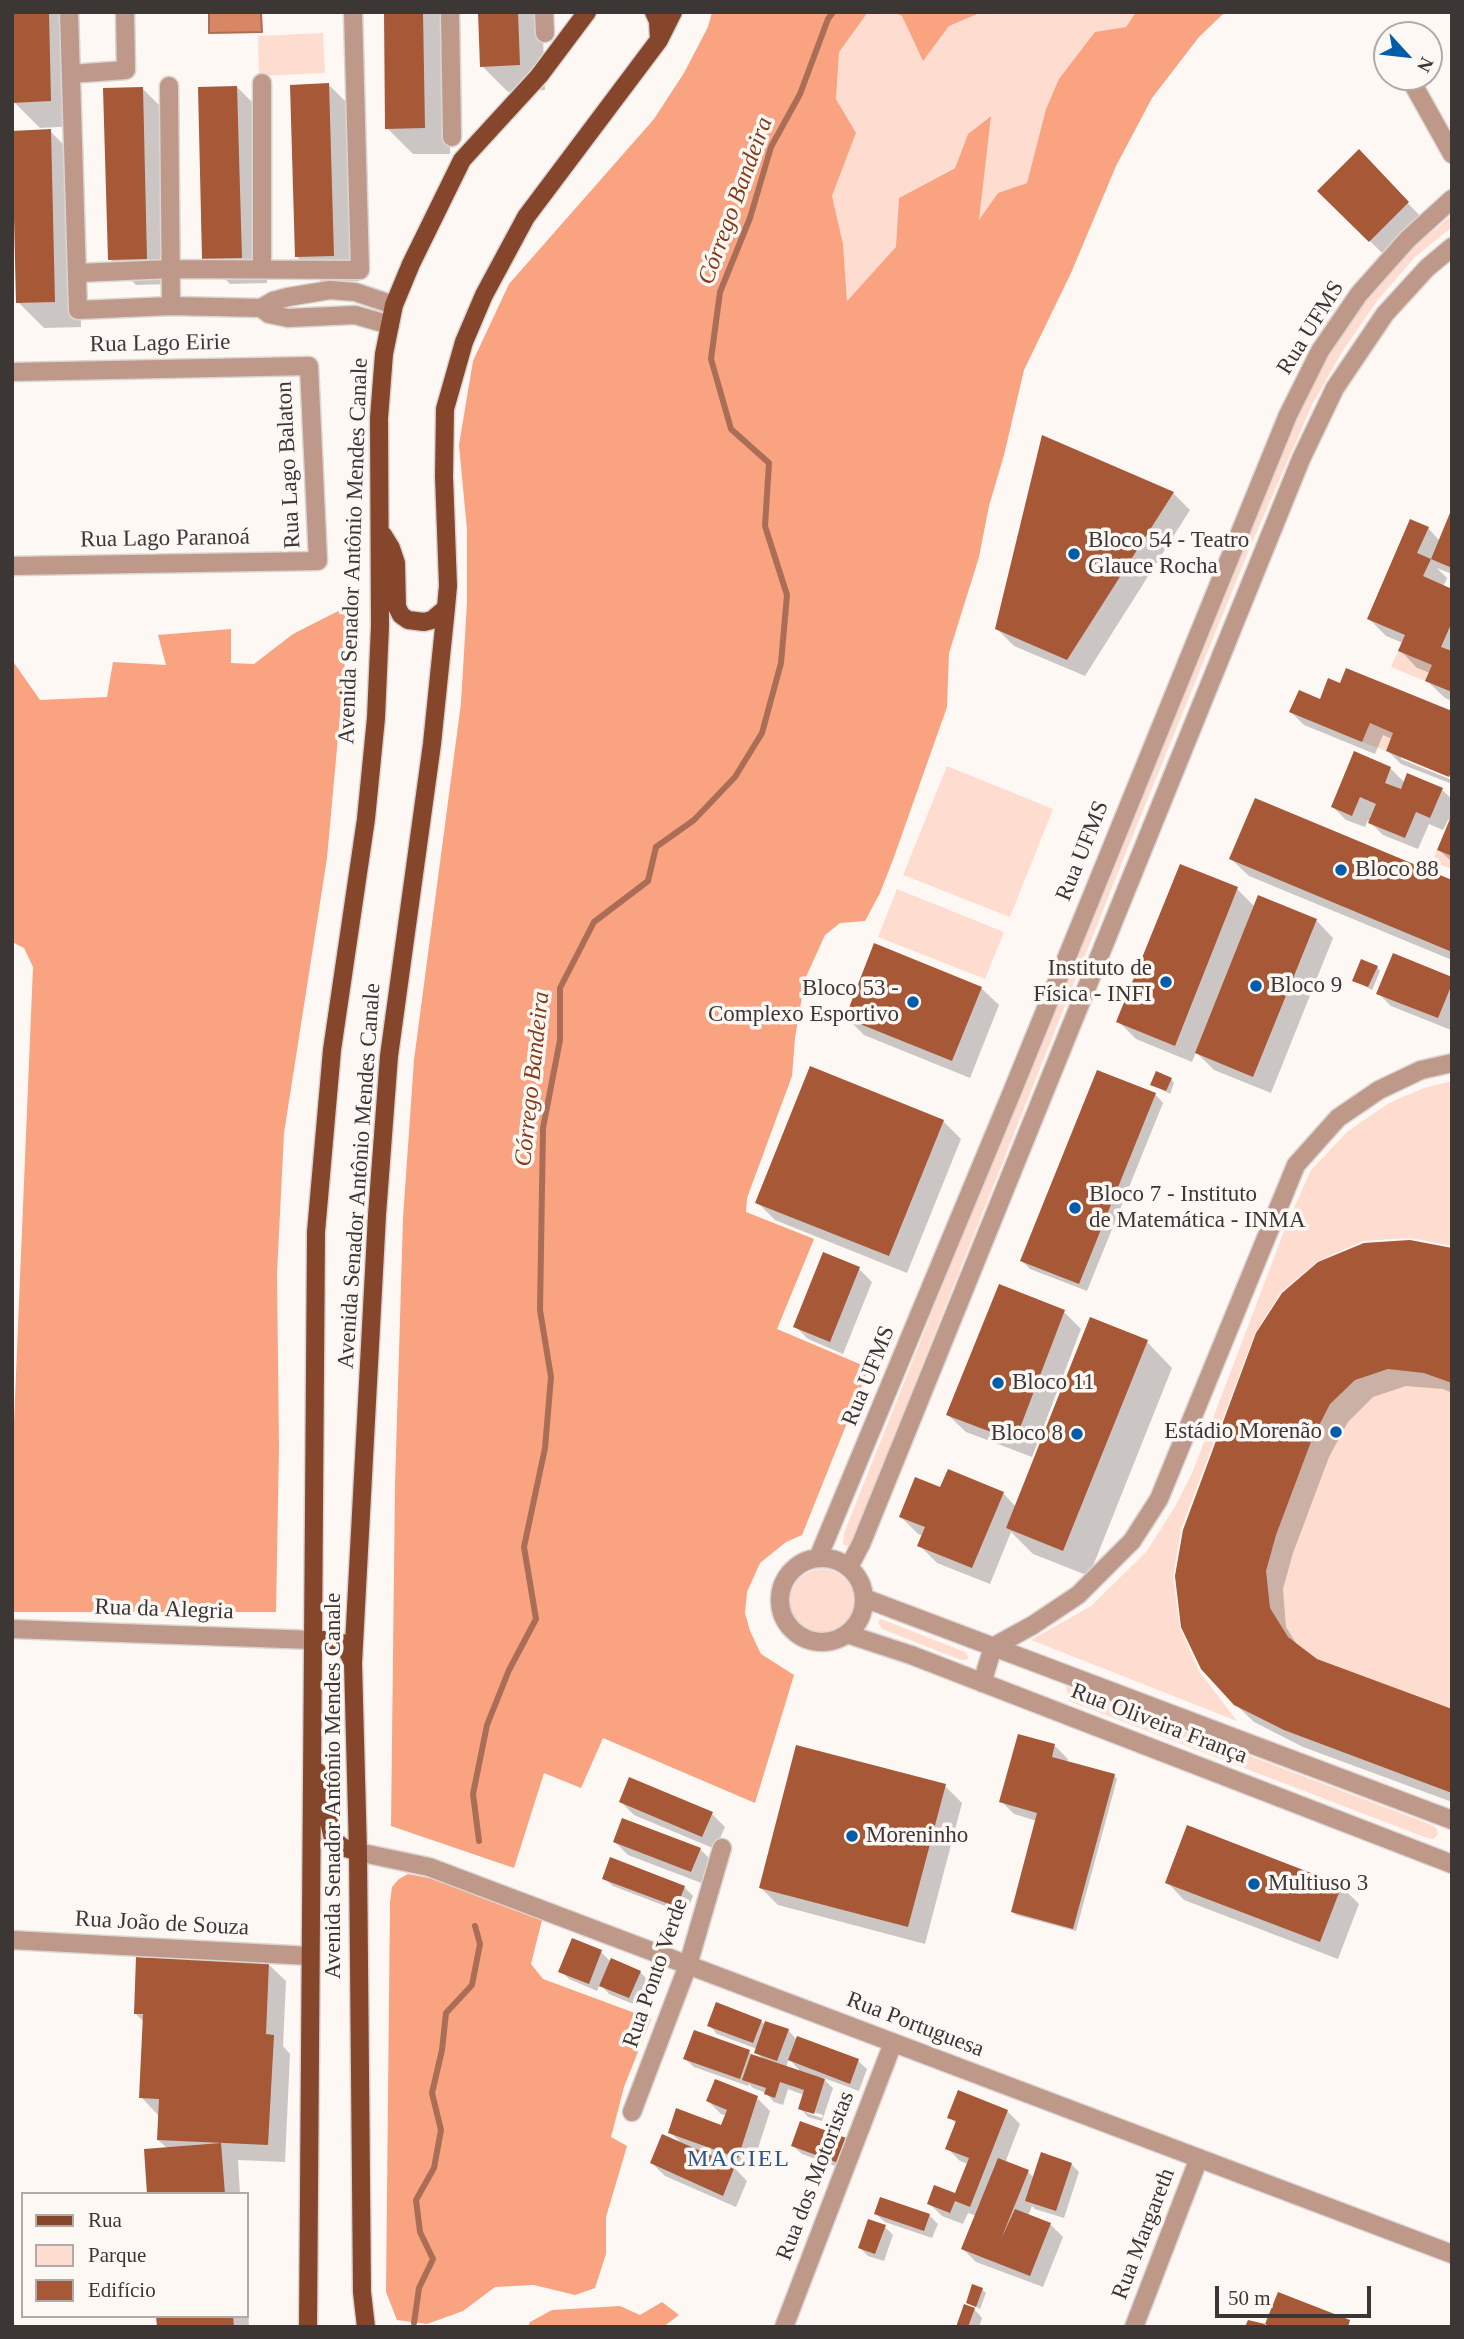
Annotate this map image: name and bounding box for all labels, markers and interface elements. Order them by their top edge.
north arrow [1373,21,1443,91]
text: N [1413,54,1438,76]
water label: Córrego Bandeira [692,113,780,289]
street label: Rua UFMS [1271,276,1351,380]
street label: Rua Lago Eirie [90,329,230,359]
street label: Avenida Senador Antônio Mendes Canale [333,357,375,745]
street label: Rua Lago Balaton [271,381,307,549]
street label: Rua Lago Paranoá [80,524,250,554]
place label: Bloco 54 - Teatro Glauce Rocha [1088,527,1249,581]
marker: Bloco 54 - Teatro Glauce Rocha [1066,546,1082,562]
street label: Rua UFMS [1050,797,1116,905]
place label: Bloco 88 [1355,856,1439,884]
marker: Bloco 88 [1333,862,1349,878]
place label: Instituto de Física - INFI [1033,955,1152,1009]
place label: Bloco 9 [1270,972,1342,1000]
marker: Instituto de Física - INFI [1158,974,1174,990]
place label: Bloco 53 - Complexo Esportivo [708,975,899,1029]
marker: Bloco 9 [1248,978,1264,994]
street label: Avenida Senador Antônio Mendes Canale [333,982,387,1370]
water label: Córrego Bandeira [509,990,557,1168]
marker: Bloco 53 - Complexo Esportivo [905,994,921,1010]
place label: Bloco 7 - Instituto de Matemática - INMA [1089,1181,1306,1235]
marker: Bloco 7 - Instituto de Matemática - INMA [1067,1200,1083,1216]
street label: Rua UFMS [836,1322,902,1430]
place label: Bloco 11 [1012,1369,1095,1397]
marker: Bloco 11 [990,1375,1006,1391]
place label: Estádio Morenão [1164,1418,1322,1446]
place label: Bloco 8 [991,1420,1063,1448]
marker: Estádio Morenão [1328,1424,1344,1440]
marker: Bloco 8 [1069,1426,1085,1442]
street label: Avenida Senador Antônio Mendes Canale [320,1593,348,1979]
street label: Rua da Alegria [94,1594,234,1626]
street label: Rua Oliveira França [1067,1678,1251,1770]
place label: Moreninho [866,1822,968,1850]
marker: Moreninho [844,1828,860,1844]
place label: Multiuso 3 [1268,1870,1368,1898]
marker: Multiuso 3 [1246,1876,1262,1892]
street label: Rua Ponto Verde [618,1895,694,2051]
street label: Rua João de Souza [74,1906,250,1942]
street label: Rua Portuguesa [842,1986,988,2064]
street label: Rua dos Motoristas [771,2088,861,2264]
district label: MACIEL [688,2146,790,2174]
street label: Rua Margareth [1106,2165,1182,2303]
legend [21,2192,248,2318]
text: Rua [88,2208,122,2232]
text: Parque [88,2243,146,2267]
scale bar [1219,2272,1375,2316]
text: Edifício [88,2278,156,2302]
text: 50 m [1228,2286,1271,2310]

